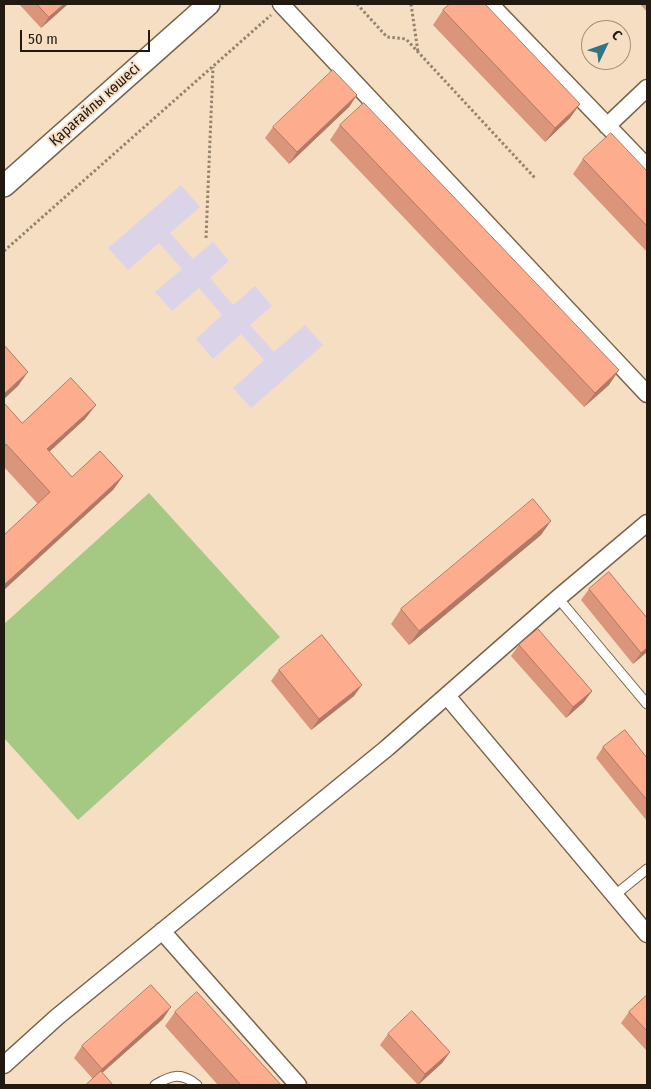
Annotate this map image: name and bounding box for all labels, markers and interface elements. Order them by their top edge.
scale bar [22,20,152,52]
north arrow [581,20,631,70]
text: С [608,27,626,44]
text: 50 m [28,30,58,48]
street label: Қарағайлы көшесі [46,60,144,150]

